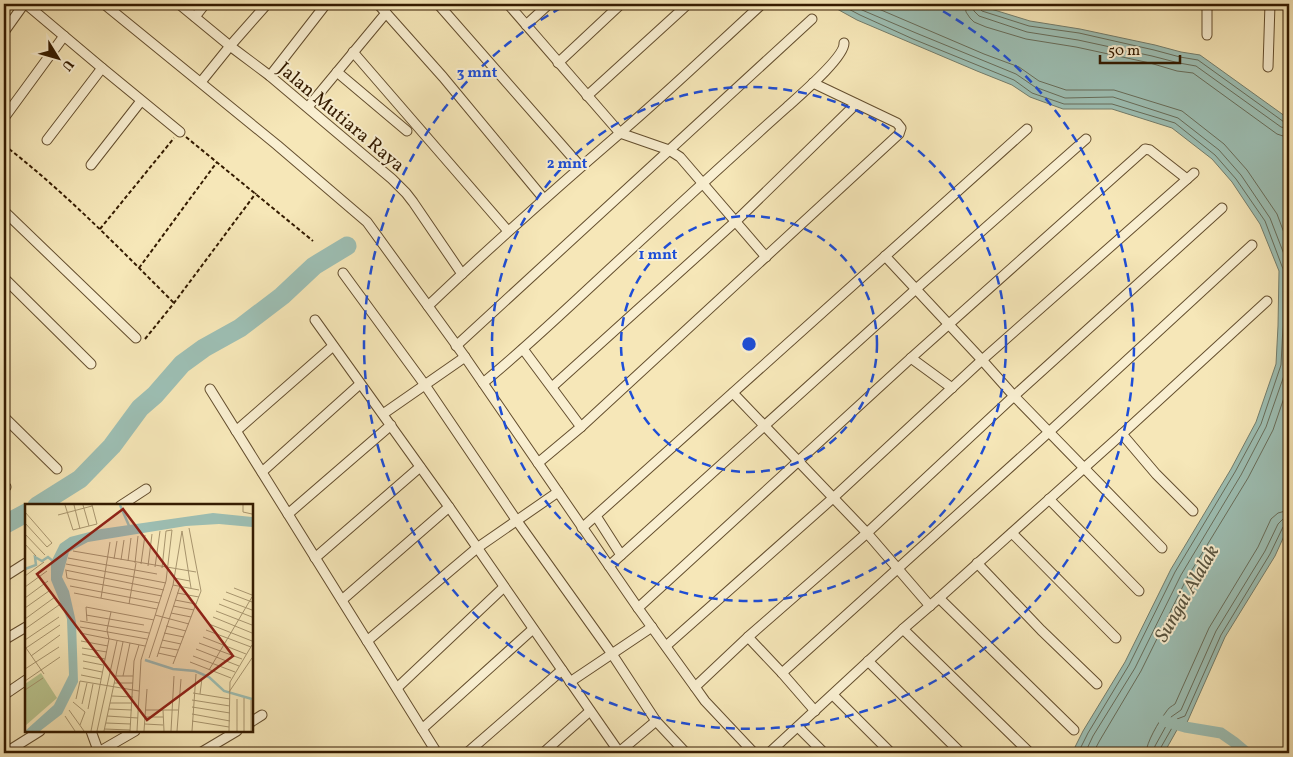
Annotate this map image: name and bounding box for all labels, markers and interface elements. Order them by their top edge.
north arrow [32,32,82,82]
scale bar [1100,32,1180,64]
text: 50 m [1108,41,1140,62]
text: U [56,55,78,75]
street label: Jalan Mutiara Raya [272,57,410,179]
text: 3 mnt [457,63,498,84]
text: 2 mnt [547,154,588,175]
text: 1 mnt [639,245,678,266]
centre of rings [740,335,758,353]
inset map [25,504,252,732]
water label: Sungai Alalak [1149,540,1227,648]

